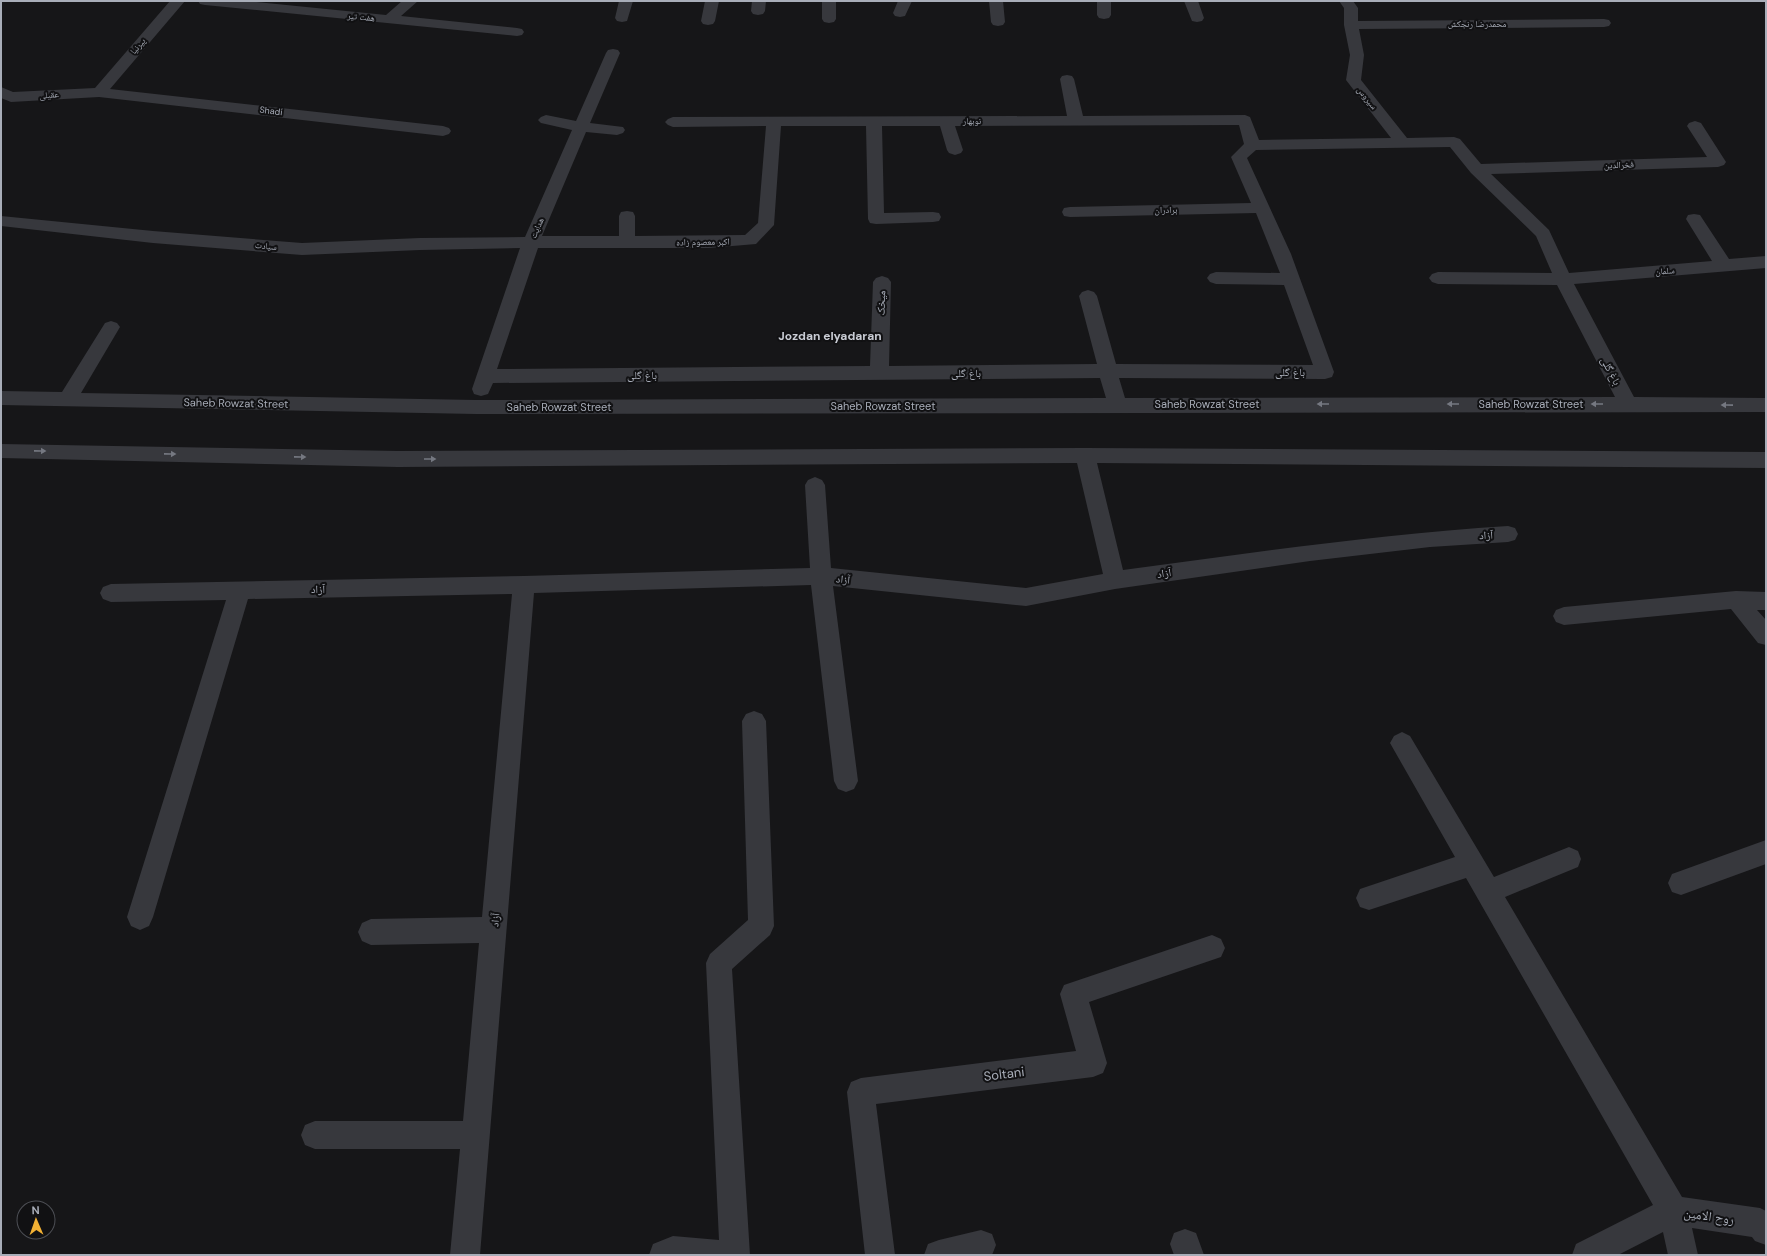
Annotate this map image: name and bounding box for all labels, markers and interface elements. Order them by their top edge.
street label: هفت تیر [346,9,376,24]
street label: محمدرضا رنجکش [1448,18,1506,30]
street label: پیرنیا [128,35,149,57]
street label: سیروس [1354,84,1380,112]
street label: عقیلی [39,88,60,102]
street label: Shadi [259,104,283,118]
street label: نوبهار [962,115,982,127]
street label: فخرالدین [1604,158,1634,172]
street label: برادران [1154,204,1178,216]
street label: هدایت [527,215,547,240]
street label: اکبر معصوم زاده [676,236,730,249]
street label: سیادت [254,239,278,253]
street label: سلمان [1655,264,1675,278]
street label: میخک [874,290,888,316]
district label: Jozdan elyadaran [778,328,882,344]
street label: باغ گلی [1598,354,1624,388]
street label: باغ گلی [1275,365,1305,379]
street label: باغ گلی [951,366,981,380]
street label: باغ گلی [627,368,657,382]
street label: Saheb Rowzat Street [183,395,289,411]
street label: Saheb Rowzat Street [1155,397,1259,411]
street label: Saheb Rowzat Street [1479,397,1583,411]
street label: Saheb Rowzat Street [831,399,935,413]
street label: Saheb Rowzat Street [507,400,611,414]
one-way arrow [1316,401,1329,407]
one-way arrow [1446,401,1459,407]
one-way arrow [1590,401,1603,407]
one-way arrow [1720,402,1733,408]
one-way arrow [34,448,46,455]
one-way arrow [164,451,177,457]
one-way arrow [294,454,307,460]
one-way arrow [424,455,436,462]
street label: آزاد [1479,528,1494,542]
street label: آزاد [1156,565,1172,581]
street label: آزاد [835,571,851,587]
street label: آزاد [311,582,325,596]
street label: آزاد [487,912,503,928]
street label: Soltani [983,1063,1025,1085]
north arrow [16,1200,56,1240]
text: N [31,1203,40,1217]
street label: روح الامین [1682,1204,1735,1229]

